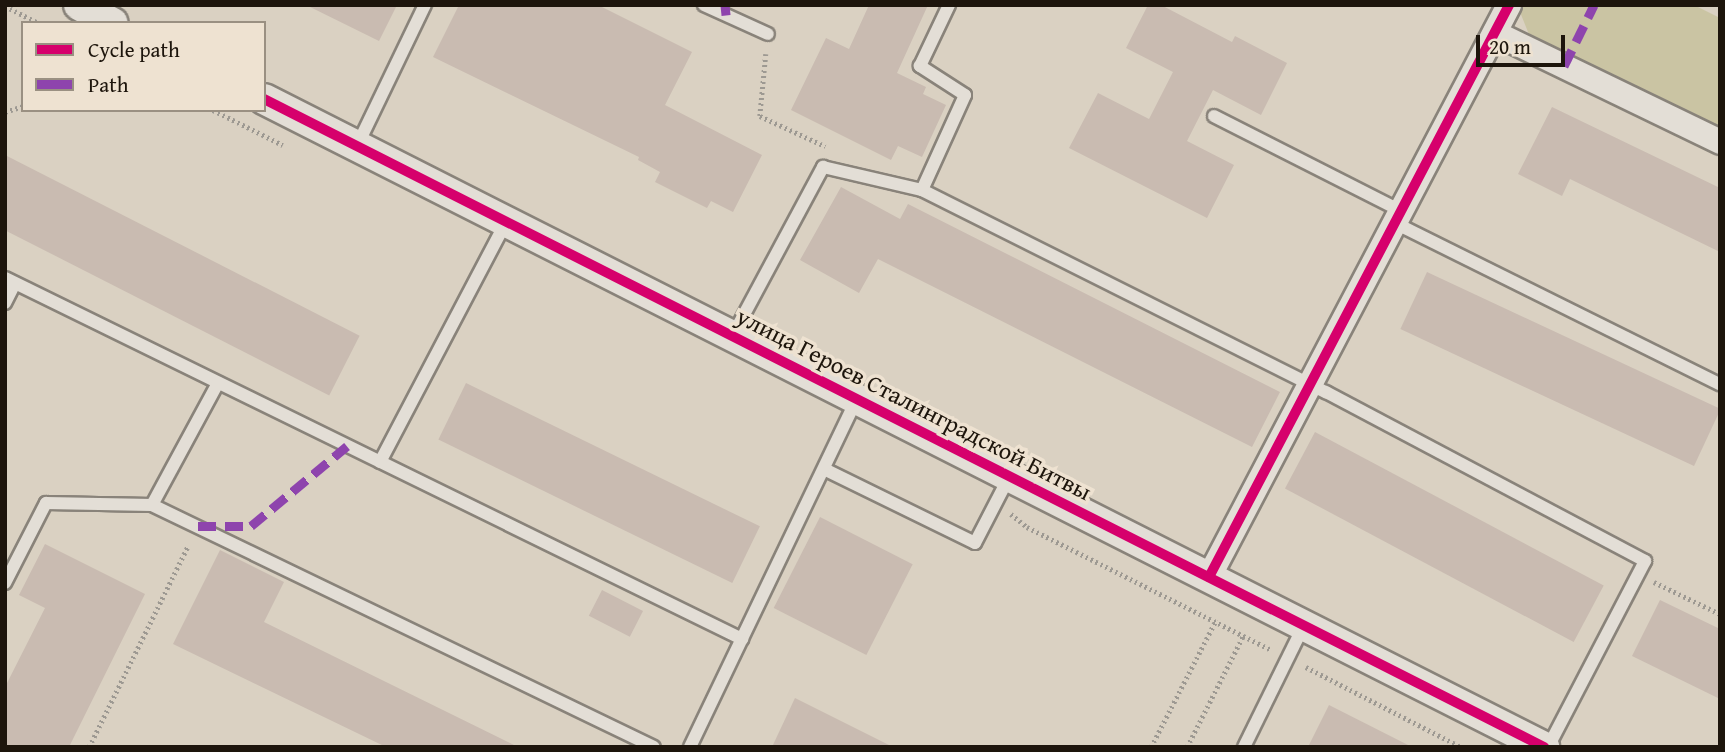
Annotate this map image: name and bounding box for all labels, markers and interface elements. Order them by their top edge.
legend [21,21,266,112]
scale bar [1480,21,1569,65]
text: 20 m [1489,31,1531,62]
text: Cycle path [88,34,180,65]
text: Path [88,69,128,100]
street label: улица Героев Сталинградской Битвы [732,302,1096,506]

